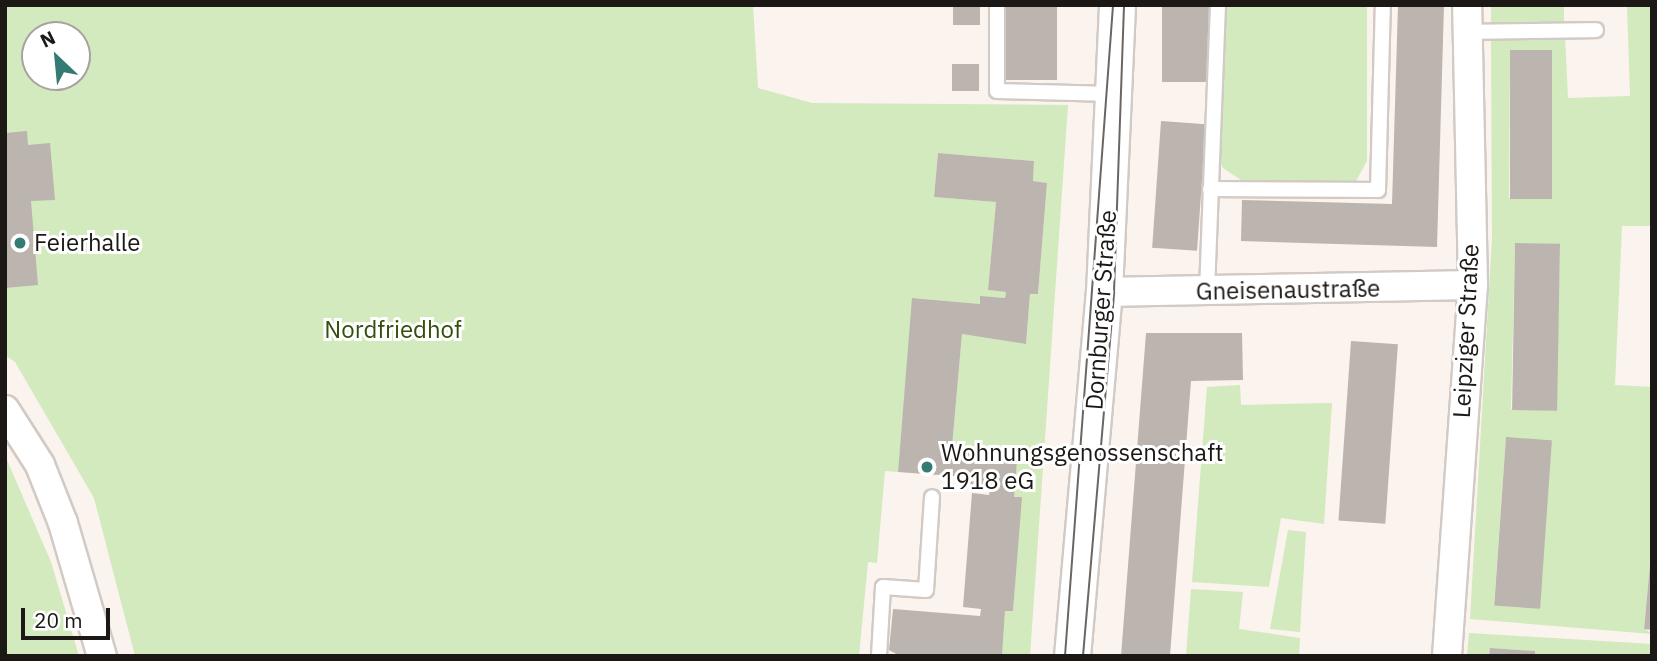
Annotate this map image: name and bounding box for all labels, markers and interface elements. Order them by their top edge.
north arrow [21,21,91,91]
text: N [36,25,59,53]
street label: Dornburger Straße [1080,209,1122,411]
place label: Feierhalle [34,229,141,257]
marker: Feierhalle [12,235,28,251]
street label: Leipziger Straße [1447,243,1485,419]
street label: Gneisenaustraße [1196,274,1380,306]
park label: Nordfriedhof [324,316,462,344]
place label: Wohnungsgenossenschaft 1918 eG [941,439,1223,495]
marker: Wohnungsgenossenschaft 1918 eG [919,459,935,475]
scale bar [24,594,114,638]
text: 20 m [34,606,83,634]

